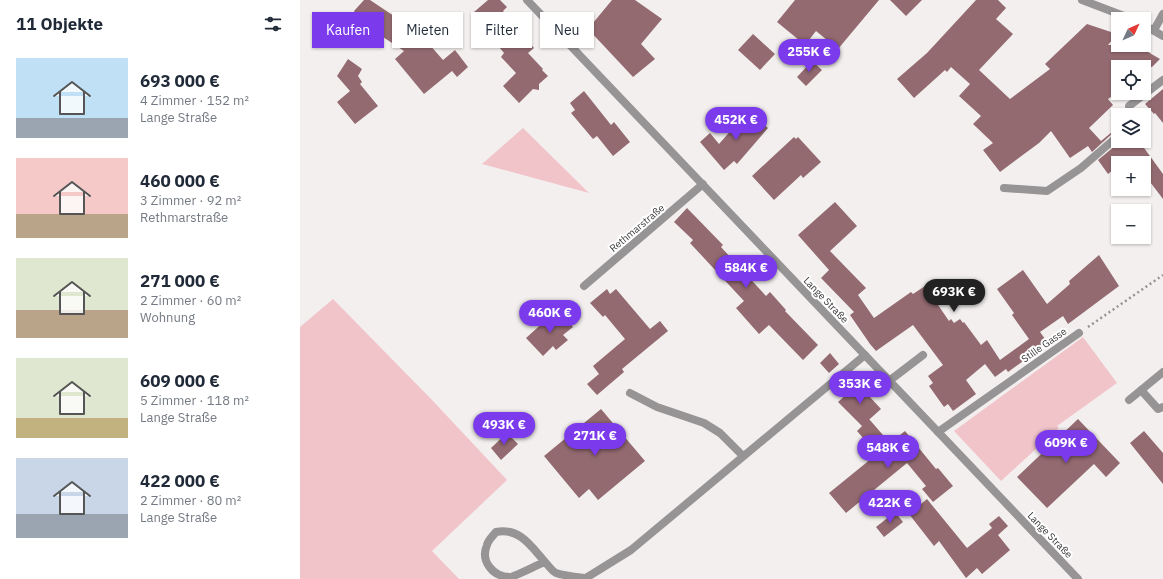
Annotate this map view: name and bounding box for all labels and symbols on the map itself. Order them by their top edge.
north arrow [1111,12,1151,52]
pin: 255K € [776,39,842,73]
pin: 452K € [703,107,769,141]
street label: Rethmarstraße [607,201,668,255]
pin: 584K € [713,255,779,289]
street label: Lange Straße [801,274,852,326]
pin: 693K € [921,279,987,313]
pin: 460K € [517,300,583,334]
street label: Stille Gasse [1019,324,1070,365]
pin: 353K € [827,371,893,405]
pin: 493K € [471,412,537,446]
pin: 271K € [562,423,628,457]
pin: 609K € [1033,430,1099,464]
pin: 548K € [855,435,921,469]
pin: 422K € [857,490,923,524]
street label: Lange Straße [1025,509,1076,561]

